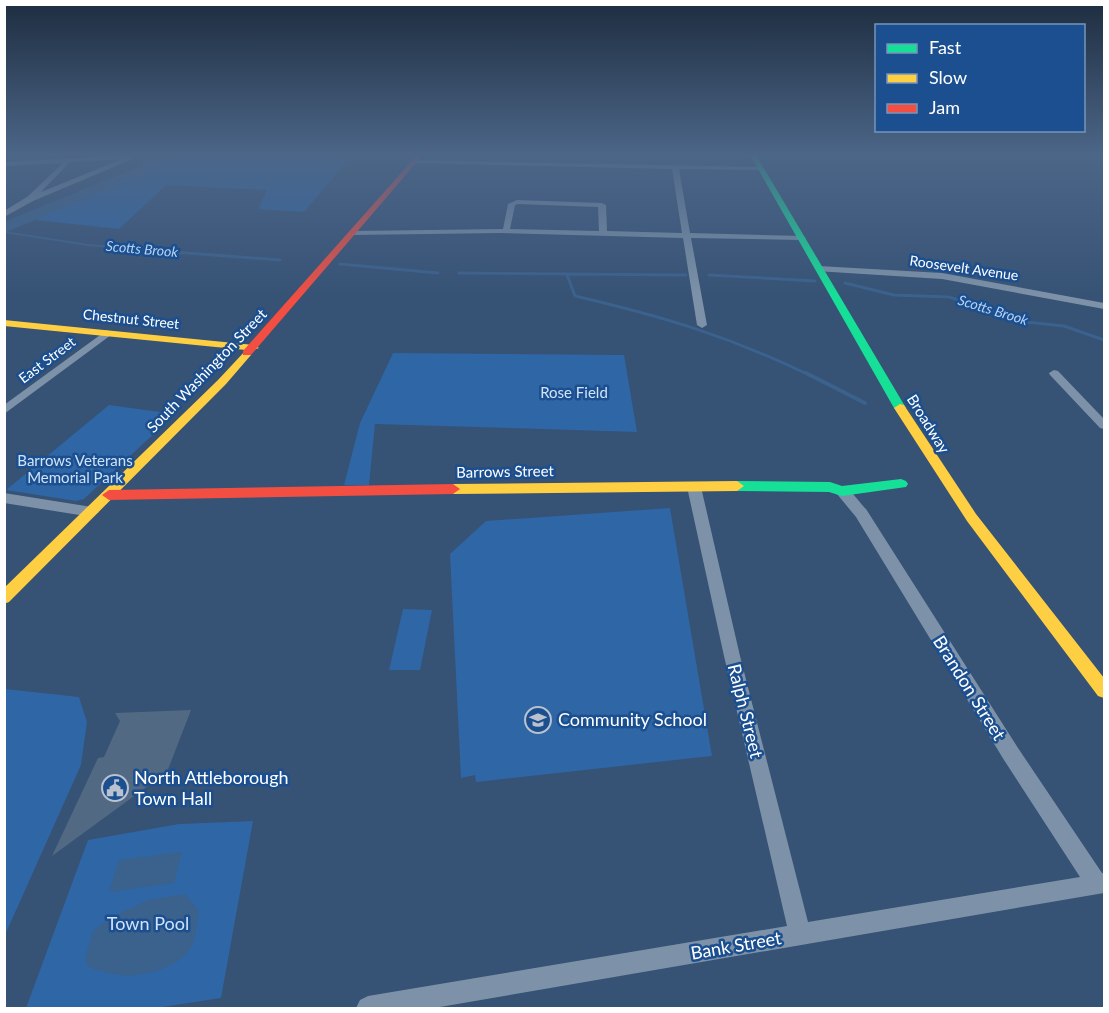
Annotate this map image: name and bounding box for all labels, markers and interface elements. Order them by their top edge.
legend [875,24,1085,132]
text: Fast [929,36,962,58]
text: Slow [929,66,967,88]
text: Jam [929,96,960,118]
water label: Scotts Brook [105,237,179,260]
street label: Roosevelt Avenue [909,251,1020,284]
water label: Scotts Brook [956,291,1031,328]
street label: South Washington Street [143,304,270,436]
street label: Chestnut Street [82,305,180,332]
street label: East Street [15,333,78,386]
park label: Rose Field [540,383,608,401]
street label: Broadway [904,391,954,456]
park label: Barrows Veterans Memorial Park [17,451,133,486]
street label: Barrows Street [456,461,555,481]
street label: Brandon Street [929,631,1011,744]
street label: Ralph Street [724,661,768,761]
school or university icon: Community School [523,705,553,735]
place label: Community School [558,708,707,730]
place label: North Attleborough Town Hall [134,766,289,809]
public building icon: North Attleborough Town Hall [100,773,130,803]
park label: Town Pool [107,912,189,934]
street label: Bank Street [689,926,783,964]

